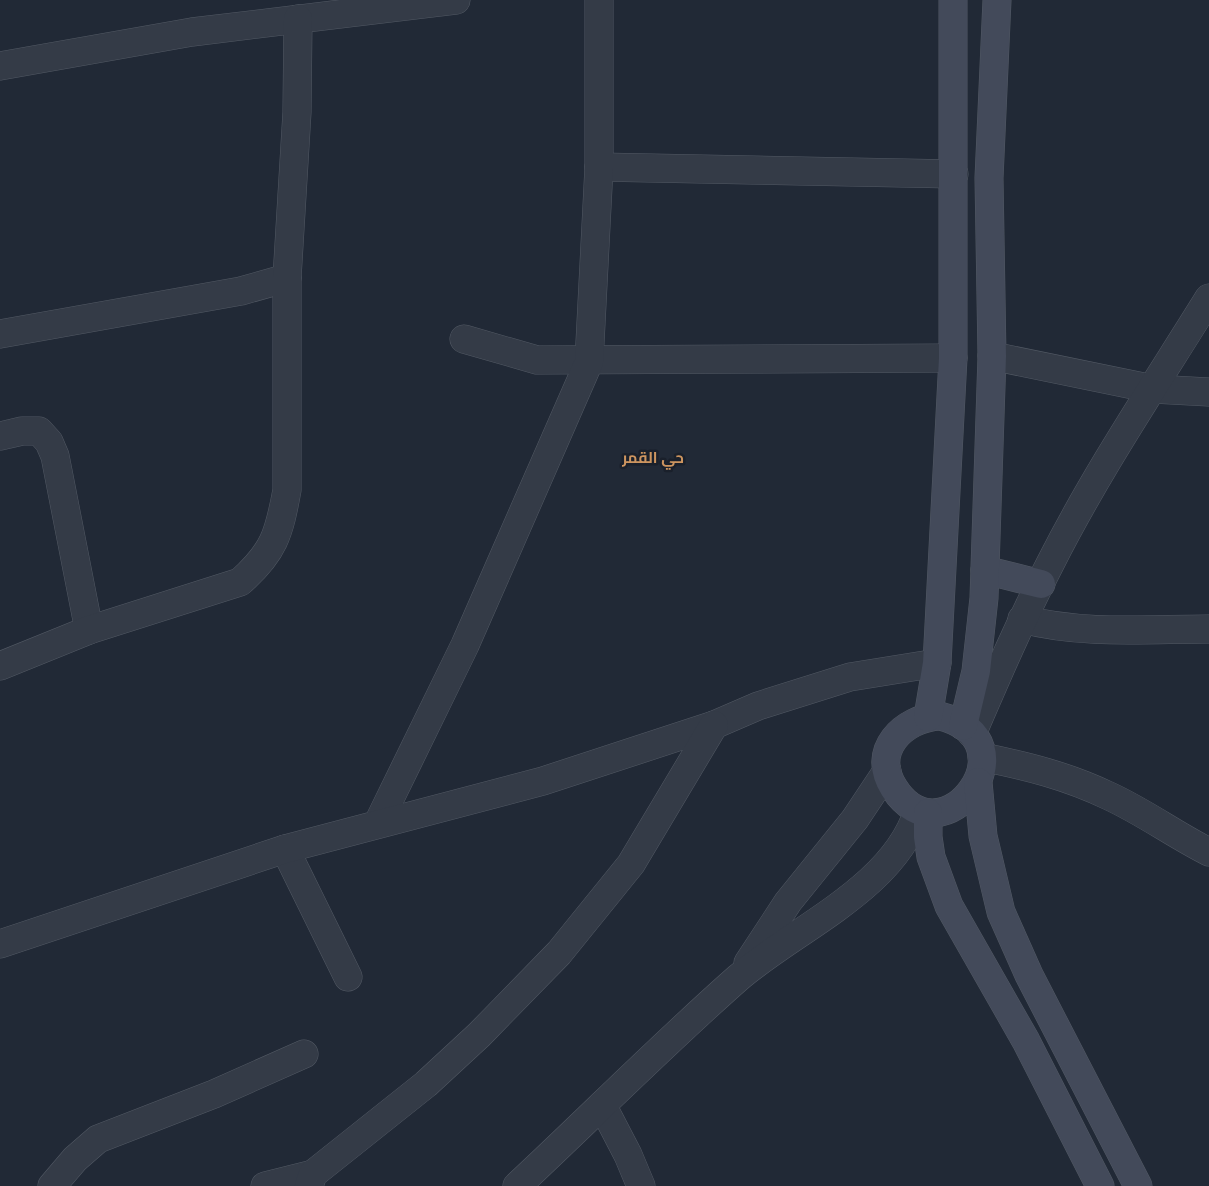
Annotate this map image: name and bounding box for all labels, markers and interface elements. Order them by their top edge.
district label: حي القمر [621,450,684,470]

